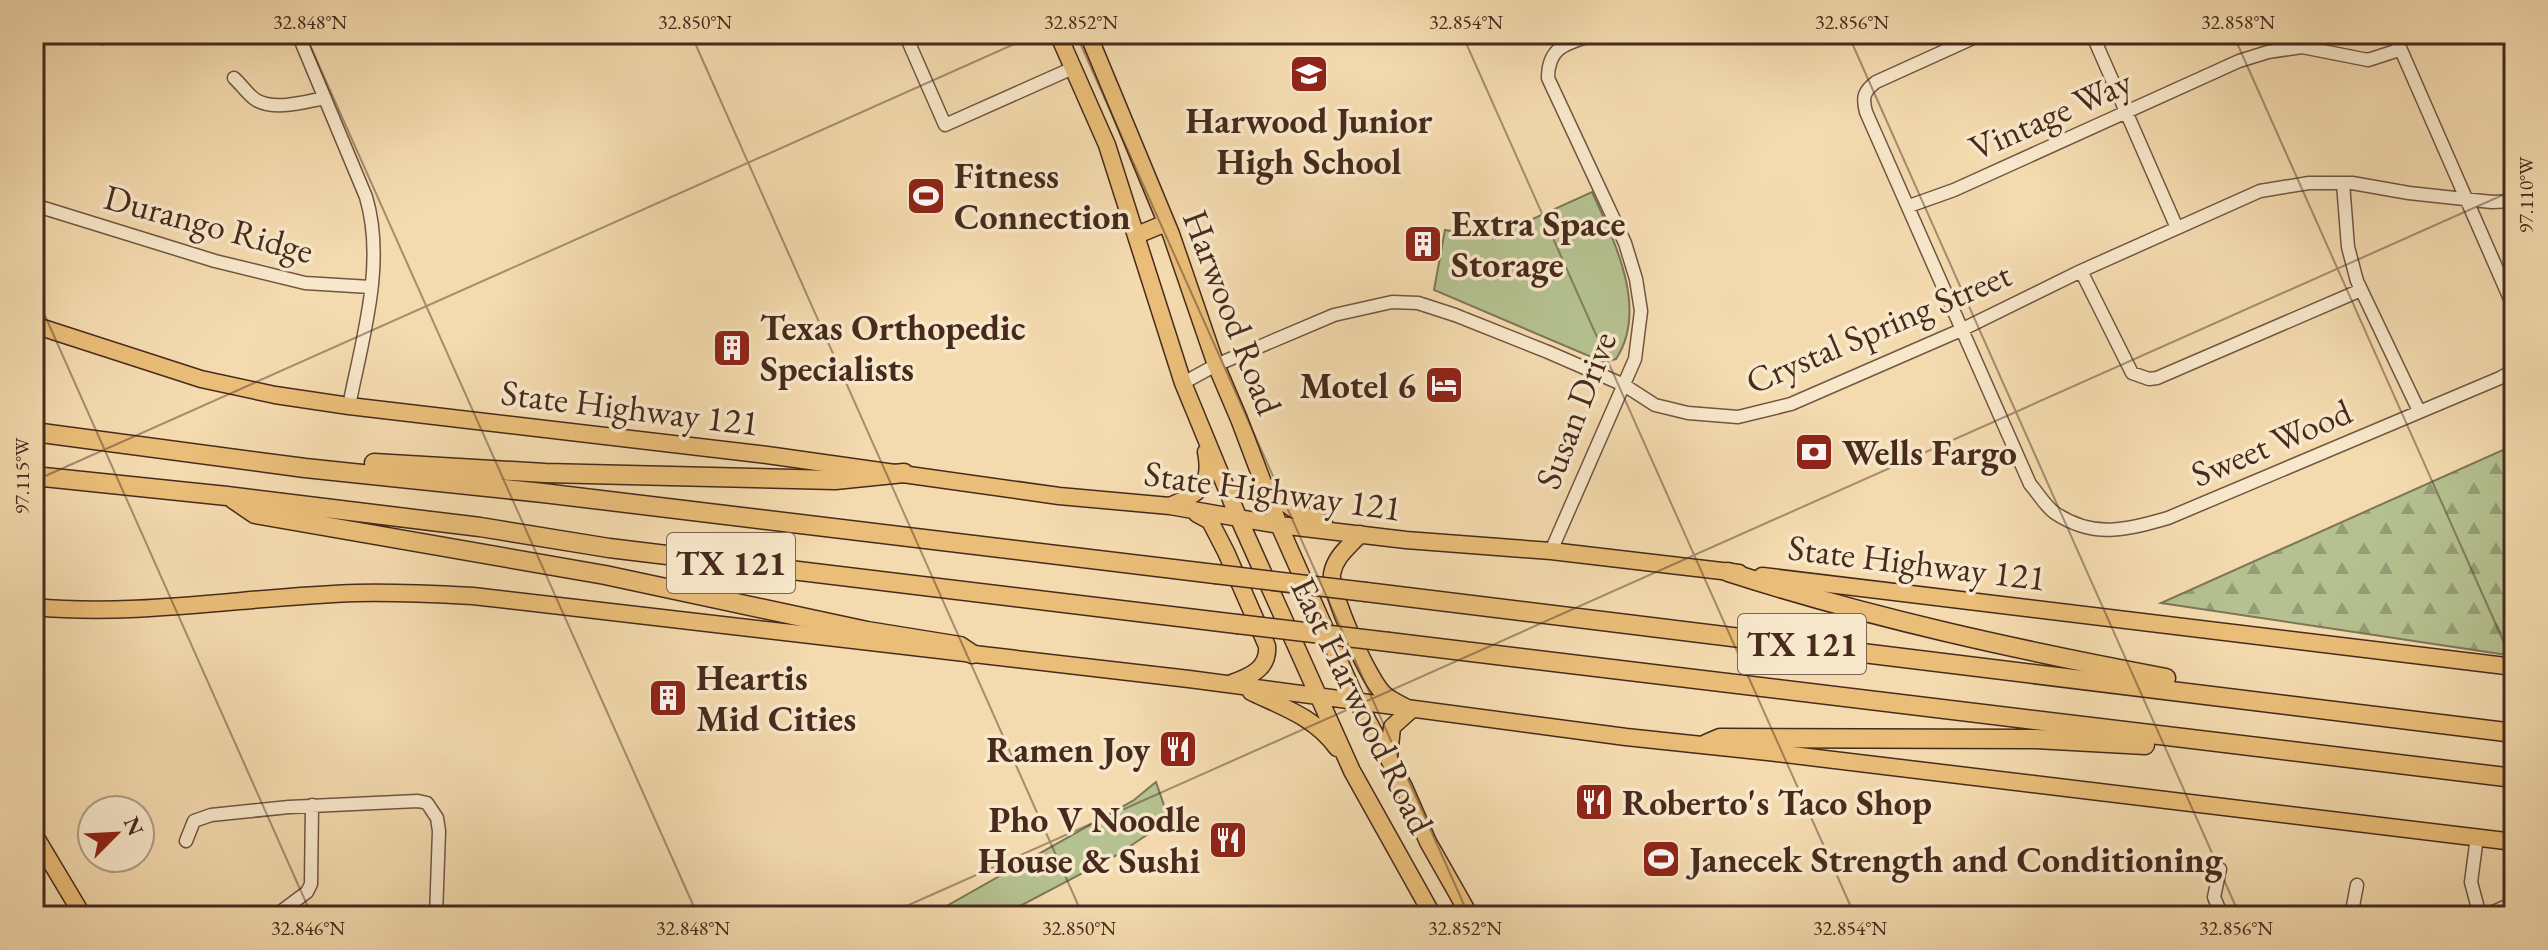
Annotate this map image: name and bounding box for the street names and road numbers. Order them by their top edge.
street label: Vintage Way [1962,58,2139,171]
street label: Durango Ridge [99,173,319,274]
street label: Harwood Road [1172,203,1293,422]
street label: Crystal Spring Street [1738,250,2019,405]
street label: Susan Drive [1524,325,1627,496]
street label: State Highway 121 [498,368,761,447]
street label: Sweet Wood [2184,387,2359,497]
street label: State Highway 121 [1141,449,1405,532]
street label: State Highway 121 [1785,523,2048,602]
road number: TX 121 [667,533,795,593]
street label: East Harwood Road [1280,569,1445,842]
road number: TX 121 [1738,614,1866,674]

